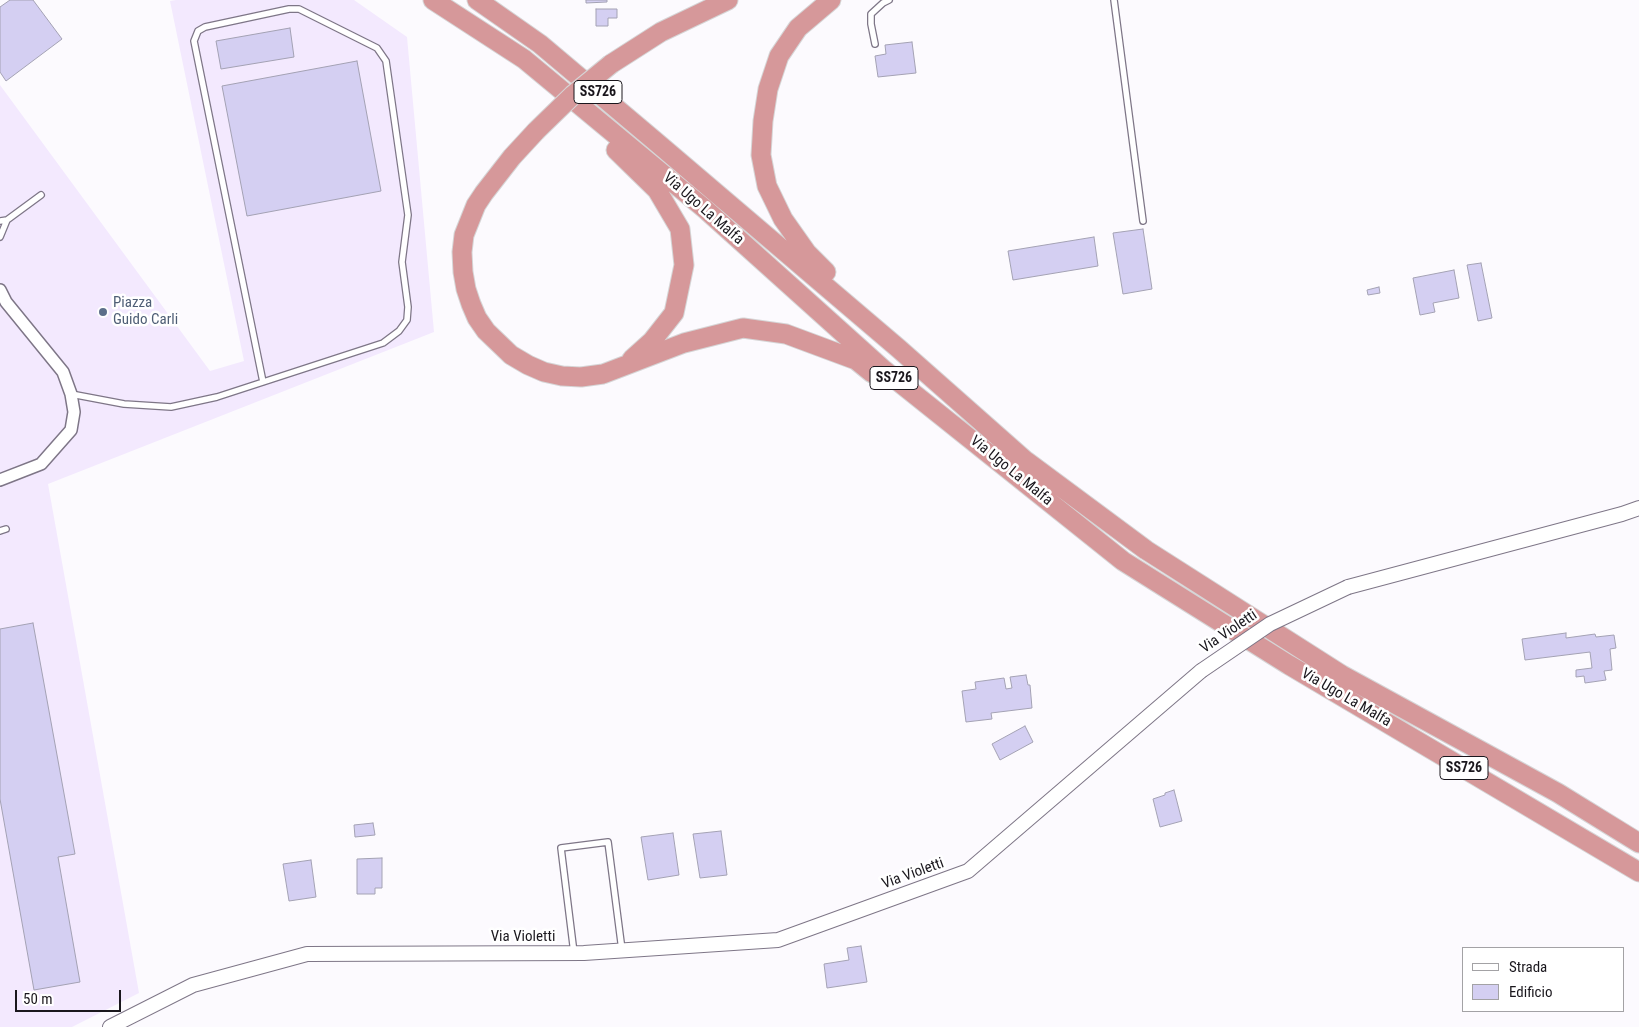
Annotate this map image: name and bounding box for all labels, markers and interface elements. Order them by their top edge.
road number: SS726 [574,80,622,104]
street label: Via Ugo La Malfa [659,169,747,249]
place label: Piazza Guido Carli [113,294,178,329]
marker: Piazza Guido Carli [97,306,109,318]
road number: SS726 [870,366,918,389]
street label: Via Ugo La Malfa [966,432,1056,510]
street label: Via Violetti [1197,606,1261,658]
street label: Via Ugo La Malfa [1298,665,1394,731]
road number: SS726 [1440,756,1488,780]
street label: Via Violetti [880,854,946,894]
street label: Via Violetti [491,928,555,946]
legend [1462,947,1624,1012]
text: Strada [1509,958,1547,976]
scale bar [18,980,124,1012]
text: Edificio [1509,983,1552,1001]
text: 50 m [23,990,53,1008]

